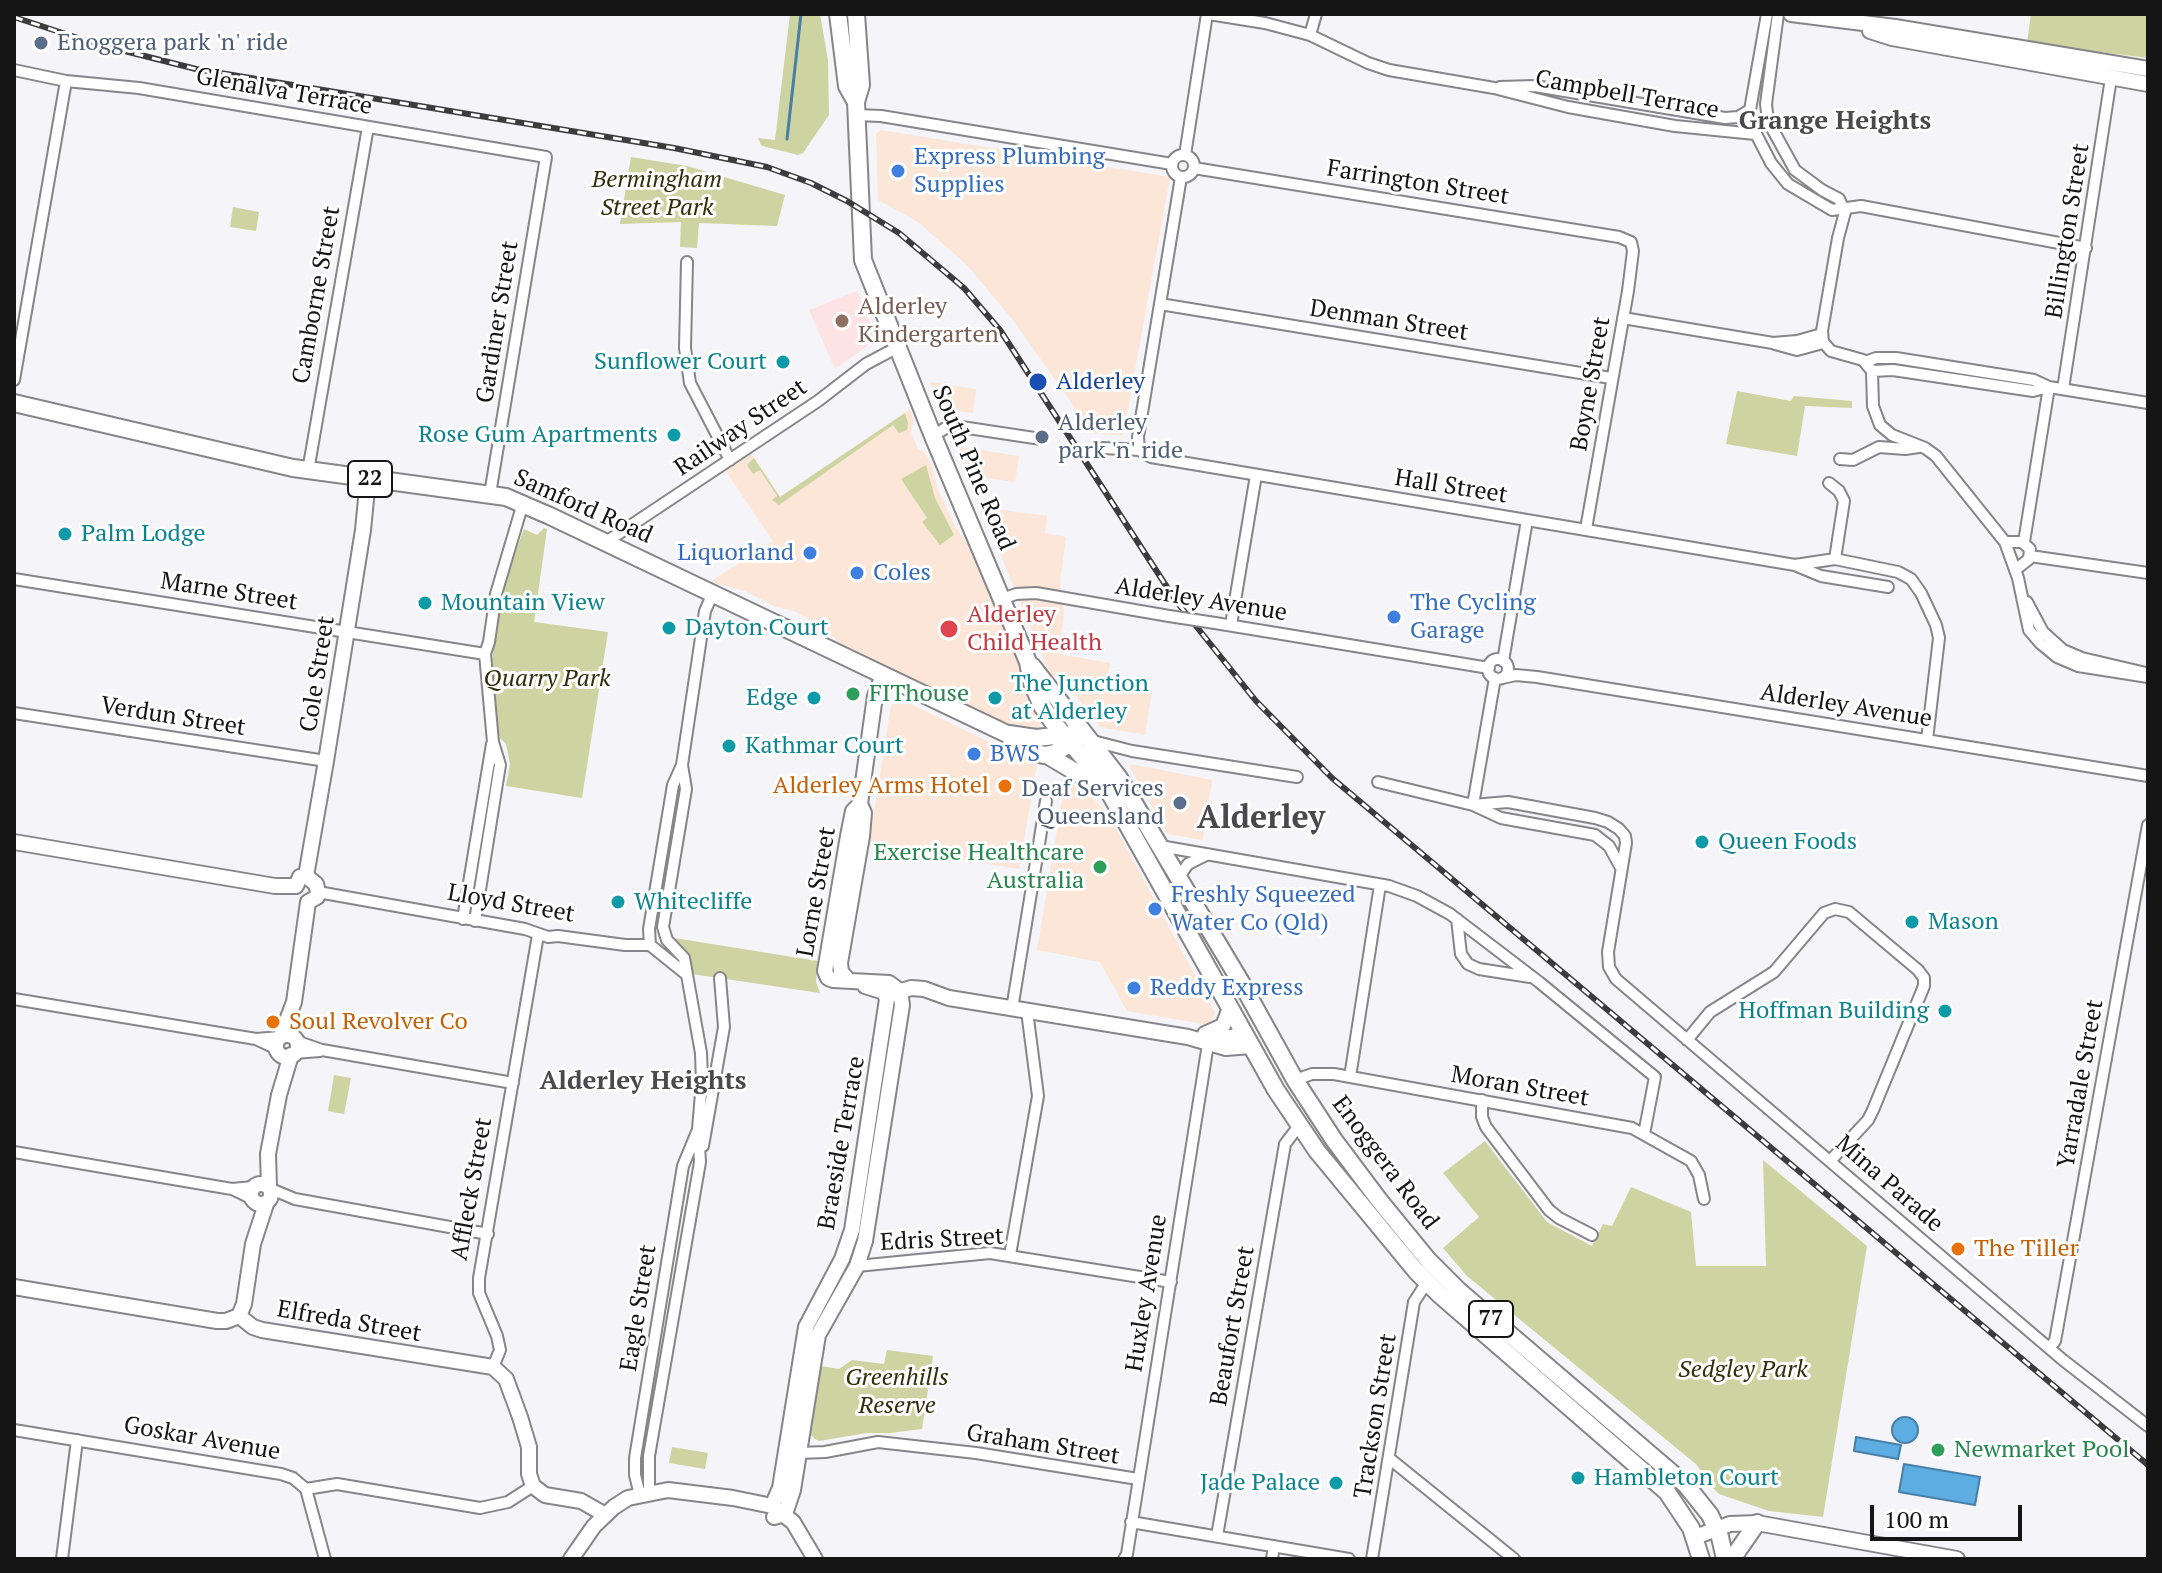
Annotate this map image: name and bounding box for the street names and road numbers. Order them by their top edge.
street label: Glenalva Terrace [194,62,374,122]
street label: Campbell Terrace [1533,65,1721,125]
street label: Billington Street [2040,141,2096,321]
street label: Farrington Street [1325,154,1511,212]
street label: Camborne Street [287,204,347,386]
street label: Gardiner Street [471,239,525,405]
street label: Denman Street [1308,294,1470,348]
street label: Boyne Street [1565,315,1617,453]
street label: Railway Street [669,373,813,483]
street label: South Pine Road [925,381,1021,555]
road number: 22 [348,461,392,497]
street label: Samford Road [509,464,657,550]
street label: Hall Street [1392,464,1510,510]
street label: Marne Street [158,567,300,617]
street label: Alderley Avenue [1113,572,1289,628]
street label: Cole Street [295,614,341,734]
street label: Alderley Avenue [1758,678,1934,734]
street label: Verdun Street [98,691,248,743]
street label: Lorne Street [791,825,843,959]
street label: Lloyd Street [445,879,577,929]
street label: Yarradale Street [2052,997,2110,1171]
street label: Braeside Terrace [813,1054,871,1232]
street label: Moran Street [1449,1061,1591,1113]
street label: Enoggera Road [1325,1091,1445,1235]
street label: Affleck Street [445,1115,499,1263]
street label: Mina Parade [1829,1129,1949,1239]
street label: Huxley Avenue [1120,1212,1174,1374]
street label: Edris Street [879,1222,1005,1258]
street label: Eagle Street [615,1243,663,1373]
street label: Beaufort Street [1205,1244,1261,1408]
street label: Elfreda Street [275,1295,423,1349]
road number: 77 [1469,1301,1513,1337]
street label: Trackson Street [1349,1331,1403,1501]
street label: Goskar Avenue [122,1411,282,1467]
street label: Graham Street [964,1419,1122,1471]

